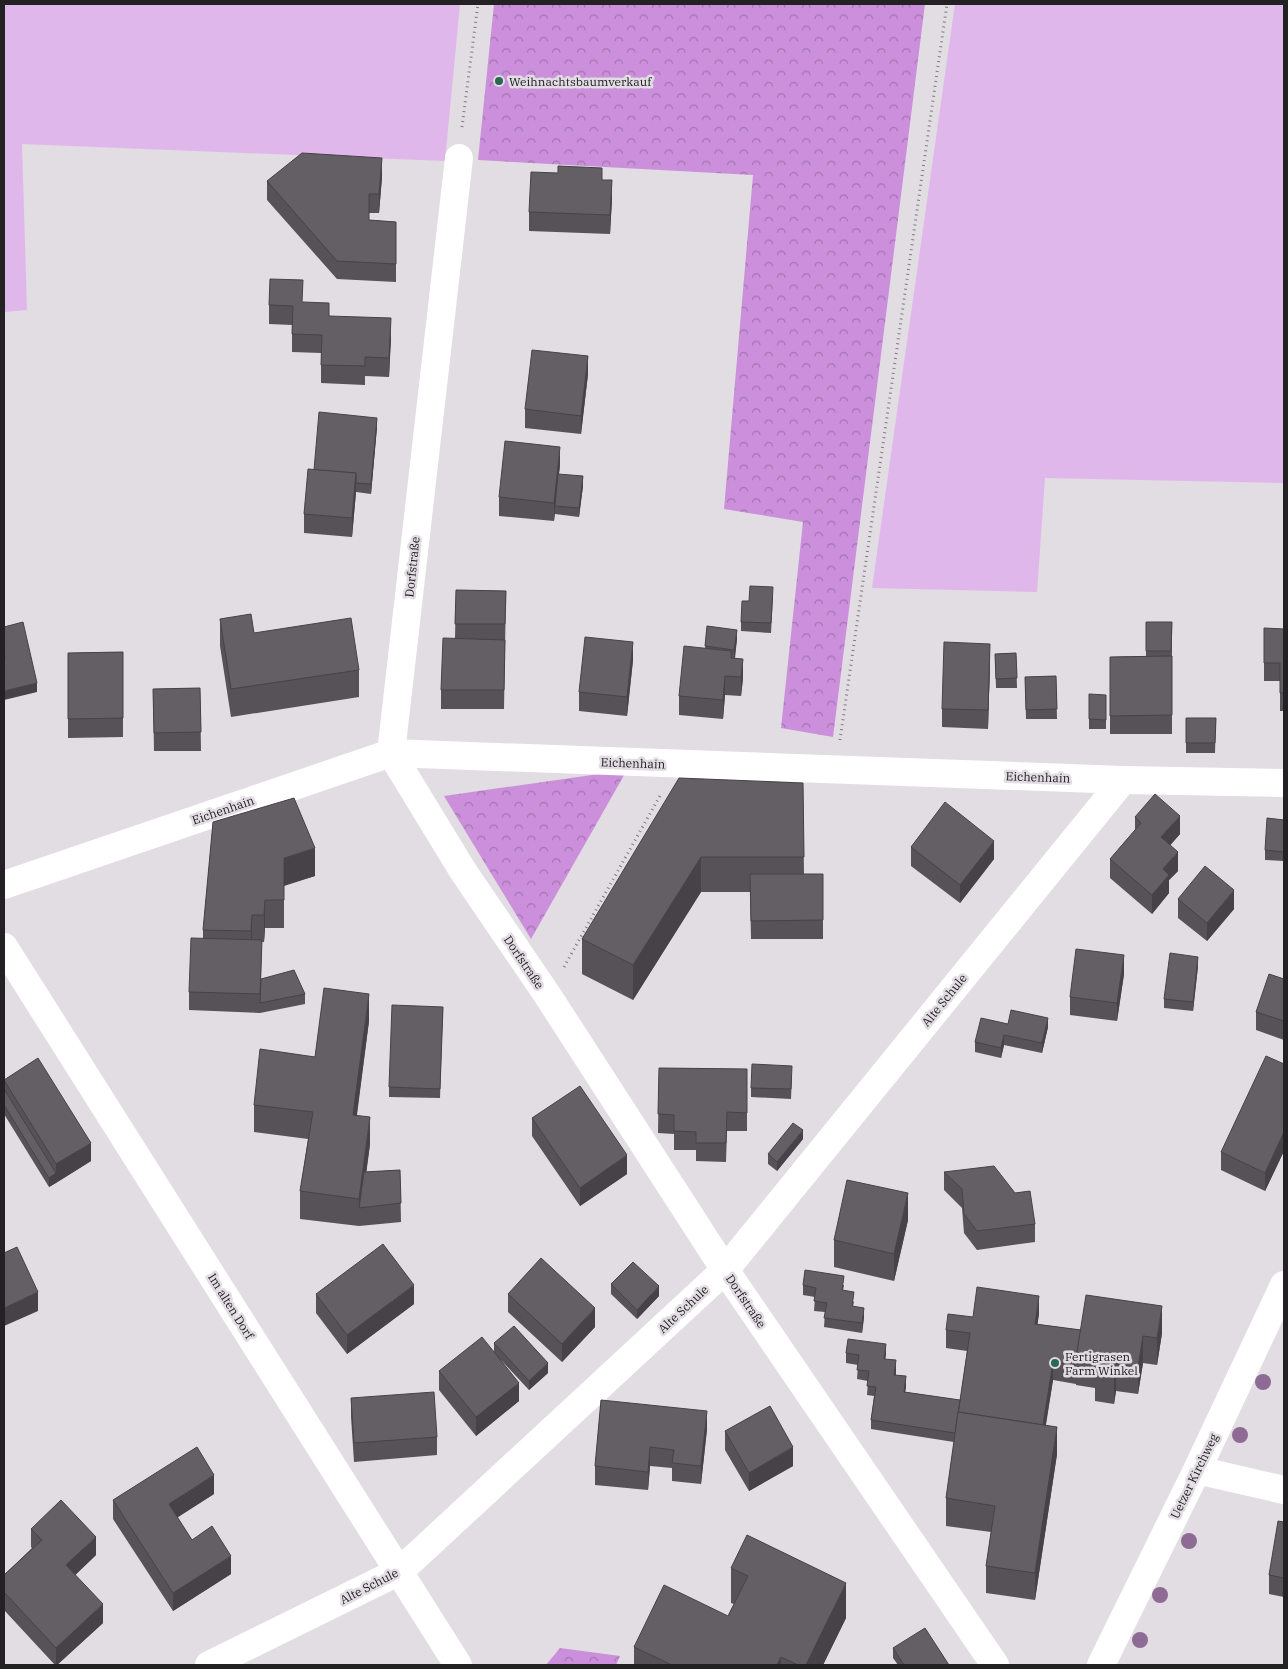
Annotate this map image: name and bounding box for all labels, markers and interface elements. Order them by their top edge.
place label: Weihnachtsbaumverkauf [509,74,652,89]
marker: Weihnachtsbaumverkauf [493,75,505,87]
street label: Dorfstraße [401,536,423,598]
street label: Eichenhain [600,754,666,772]
street label: Eichenhain [1005,768,1071,786]
street label: Eichenhain [190,792,256,828]
street label: Dorfstraße [501,933,547,991]
street label: Alte Schule [918,971,970,1029]
street label: Im alten Dorf [205,1270,258,1342]
street label: Dorfstraße [723,1272,769,1330]
street label: Alte Schule [655,1282,711,1336]
place label: Fertigrasen Farm Winkel [1065,1349,1138,1378]
marker: Fertigrasen Farm Winkel [1049,1357,1061,1369]
street label: Uetzer Kirchweg [1167,1430,1221,1521]
street label: Alte Schule [337,1565,401,1607]

